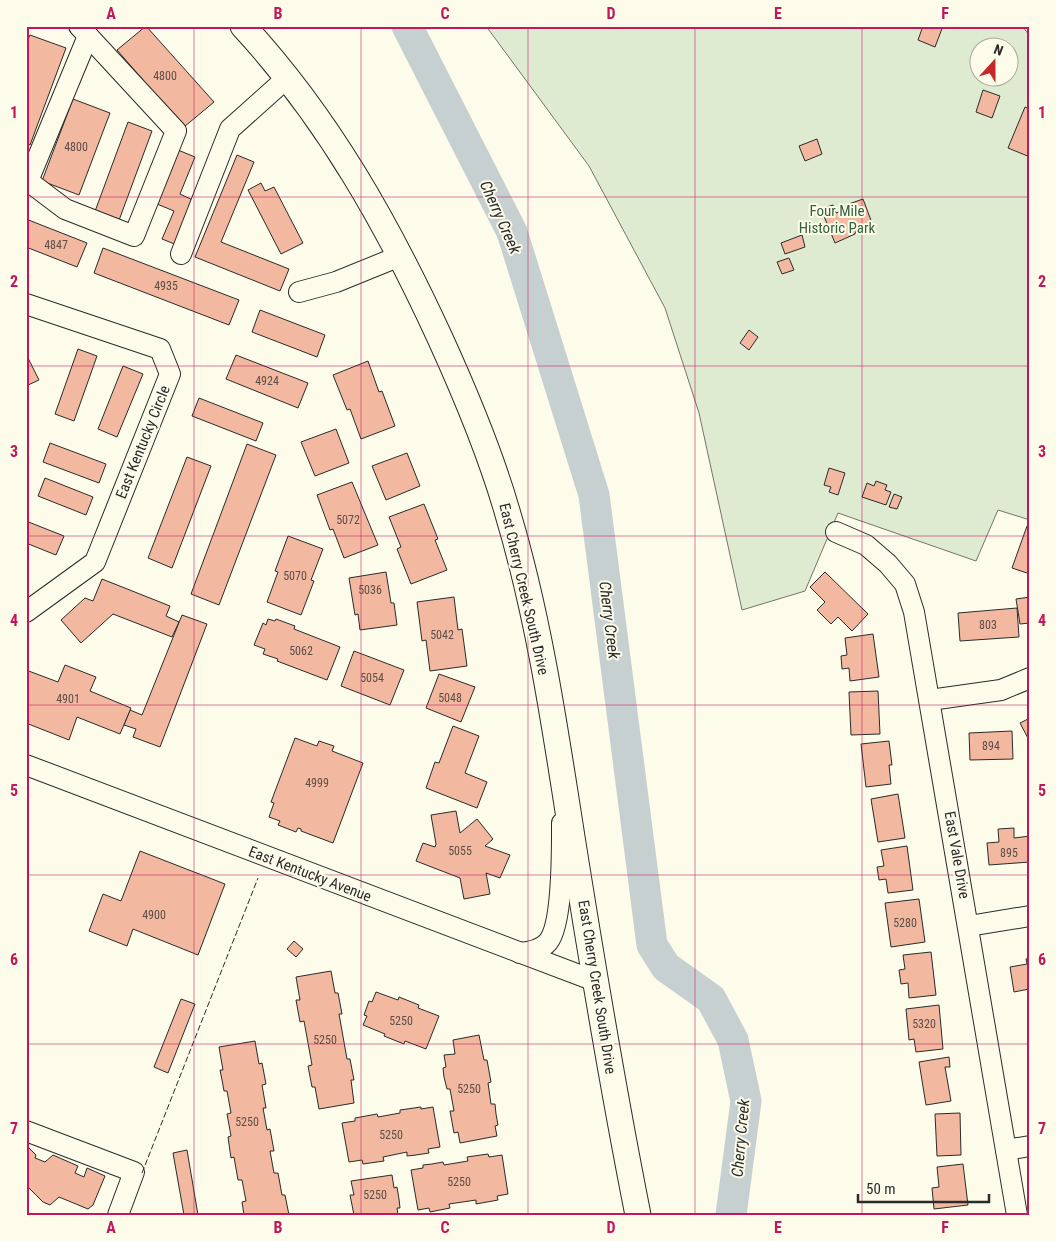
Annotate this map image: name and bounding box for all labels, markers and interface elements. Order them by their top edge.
text: A [106,4,116,23]
text: B [274,4,283,23]
text: C [440,4,450,23]
text: D [606,4,616,23]
text: E [774,4,782,23]
text: F [941,4,949,23]
north arrow [968,38,1018,88]
text: N [992,41,1006,59]
house number: 4800 [153,69,177,83]
text: 1 [10,103,18,122]
text: 1 [1038,103,1046,122]
house number: 4800 [64,140,88,154]
water label: Cherry Creek [476,178,526,258]
park label: Four Mile Historic Park [799,202,876,237]
house number: 4847 [44,238,68,252]
text: 2 [10,272,18,291]
text: 2 [1038,272,1046,291]
house number: 4935 [154,279,178,293]
house number: 4924 [255,374,279,388]
street label: East Kentucky Circle [112,383,174,501]
text: 3 [10,442,18,461]
text: 3 [1038,442,1046,461]
street label: East Cherry Creek South Drive [495,501,553,677]
house number: 5072 [336,513,360,527]
house number: 5070 [283,569,307,583]
water label: Cherry Creek [595,580,624,661]
house number: 5036 [358,583,382,597]
text: 4 [10,611,18,630]
text: 4 [1038,611,1046,630]
house number: 803 [979,618,997,632]
house number: 5042 [430,628,454,642]
house number: 5062 [289,644,313,658]
house number: 5054 [360,671,384,685]
house number: 5048 [438,691,462,705]
house number: 4901 [56,692,80,706]
house number: 894 [982,739,1000,753]
house number: 4999 [305,776,329,790]
text: 5 [10,781,18,800]
text: 5 [1038,781,1046,800]
street label: East Vale Drive [940,810,974,900]
street label: East Kentucky Avenue [246,842,374,906]
house number: 5055 [448,844,472,858]
house number: 895 [1000,846,1018,860]
street label: East Cherry Creek South Drive [574,899,620,1075]
house number: 4900 [142,908,166,922]
house number: 5280 [893,916,917,930]
text: 6 [10,950,18,969]
text: 6 [1038,950,1046,969]
house number: 5250 [389,1014,413,1028]
house number: 5320 [912,1017,936,1031]
house number: 5250 [313,1033,337,1047]
house number: 5250 [457,1082,481,1096]
water label: Cherry Creek [728,1097,753,1178]
house number: 5250 [235,1115,259,1129]
text: 7 [10,1119,18,1138]
text: 7 [1038,1119,1046,1138]
house number: 5250 [379,1128,403,1142]
scale bar [858,1171,990,1203]
house number: 5250 [447,1175,471,1189]
text: 50 m [866,1180,896,1198]
house number: 5250 [363,1188,387,1202]
text: A [106,1218,116,1237]
text: B [274,1218,283,1237]
text: C [440,1218,450,1237]
text: D [606,1218,616,1237]
text: E [774,1218,782,1237]
text: F [941,1218,949,1237]

